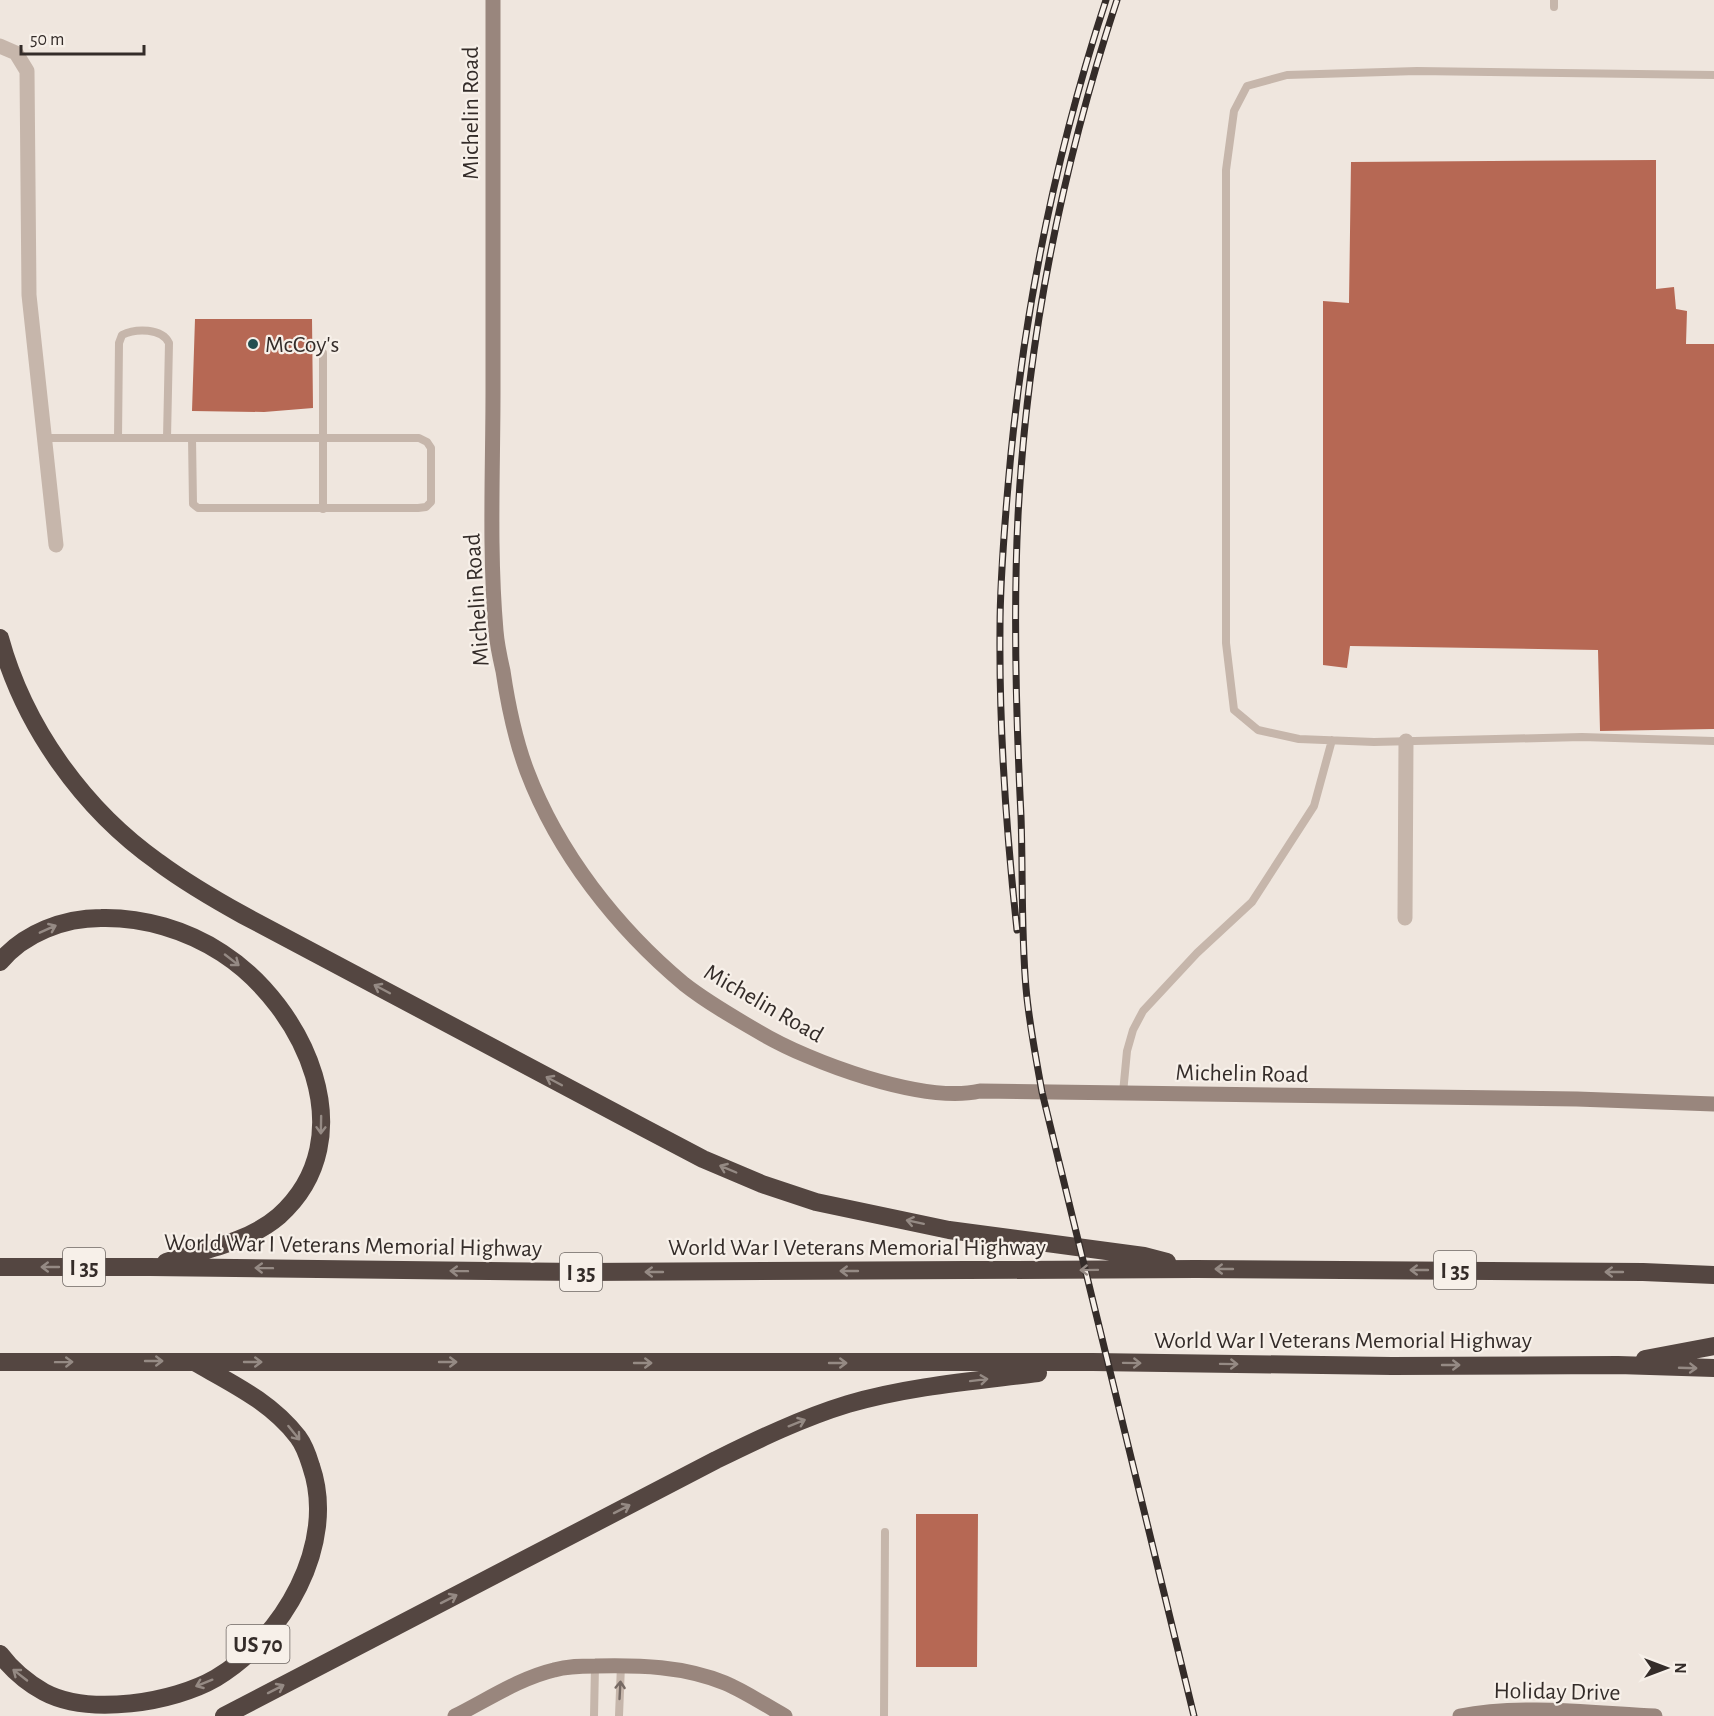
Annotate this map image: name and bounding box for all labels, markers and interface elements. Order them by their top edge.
scale bar [21,18,144,56]
text: 50 m [30,31,64,49]
street label: Michelin Road [459,46,483,180]
place label: McCoy's [265,333,339,357]
marker: McCoy's [246,337,260,351]
street label: Michelin Road [460,533,494,667]
one-way arrow [38,922,56,934]
one-way arrow [223,954,239,967]
street label: Michelin Road [700,960,827,1048]
one-way arrow [374,983,391,995]
street label: Michelin Road [1175,1061,1309,1087]
one-way arrow [546,1075,563,1087]
one-way arrow [315,1115,327,1135]
one-way arrow [719,1163,737,1175]
one-way arrow [905,1216,925,1227]
street label: World War I Veterans Memorial Highway [164,1231,542,1261]
street label: World War I Veterans Memorial Highway [668,1236,1046,1260]
road number: I 35 [63,1248,105,1286]
road number: I 35 [1434,1251,1476,1289]
road number: I 35 [560,1253,602,1291]
one-way arrow [40,1261,60,1273]
one-way arrow [255,1263,275,1274]
one-way arrow [1214,1263,1234,1275]
one-way arrow [1079,1264,1099,1275]
one-way arrow [1409,1264,1429,1276]
one-way arrow [450,1265,470,1277]
one-way arrow [840,1265,860,1277]
one-way arrow [645,1266,665,1278]
one-way arrow [1604,1266,1624,1278]
street label: World War I Veterans Memorial Highway [1154,1329,1532,1353]
one-way arrow [144,1355,164,1367]
one-way arrow [53,1356,73,1367]
one-way arrow [242,1356,262,1368]
one-way arrow [437,1356,457,1368]
one-way arrow [632,1357,652,1369]
one-way arrow [827,1357,847,1369]
one-way arrow [1121,1357,1141,1369]
one-way arrow [1219,1358,1239,1370]
one-way arrow [1440,1360,1460,1371]
one-way arrow [1677,1362,1697,1373]
one-way arrow [969,1375,989,1386]
one-way arrow [787,1417,805,1428]
one-way arrow [287,1425,301,1440]
one-way arrow [613,1503,630,1515]
one-way arrow [440,1593,457,1605]
road number: US 70 [226,1625,290,1663]
north arrow [1636,1638,1696,1698]
text: N [1672,1662,1688,1674]
one-way arrow [12,1668,28,1681]
one-way arrow [196,1678,214,1689]
street label: Holiday Drive [1493,1679,1621,1705]
one-way arrow [615,1681,626,1701]
one-way arrow [267,1683,284,1695]

